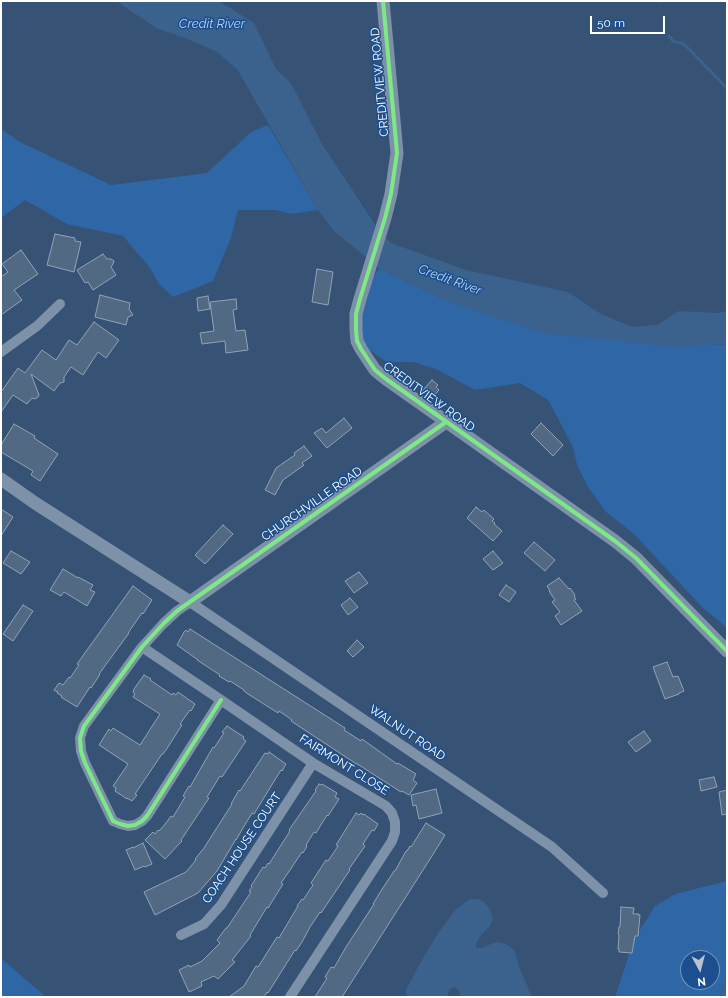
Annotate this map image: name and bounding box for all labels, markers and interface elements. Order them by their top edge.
scale bar [592,8,667,34]
water label: Credit River [179,16,245,32]
text: 50 m [597,16,625,30]
street label: CREDITVIEW ROAD [368,27,392,137]
water label: Credit River [416,261,484,299]
street label: CREDITVIEW ROAD [380,359,478,435]
street label: CHURCHVILLE ROAD [259,464,365,544]
street label: WALNUT ROAD [366,702,448,764]
street label: FAIRMONT CLOSE [297,732,391,798]
street label: COACH HOUSE COURT [200,790,284,906]
north arrow [680,950,720,990]
text: N [696,974,706,988]

